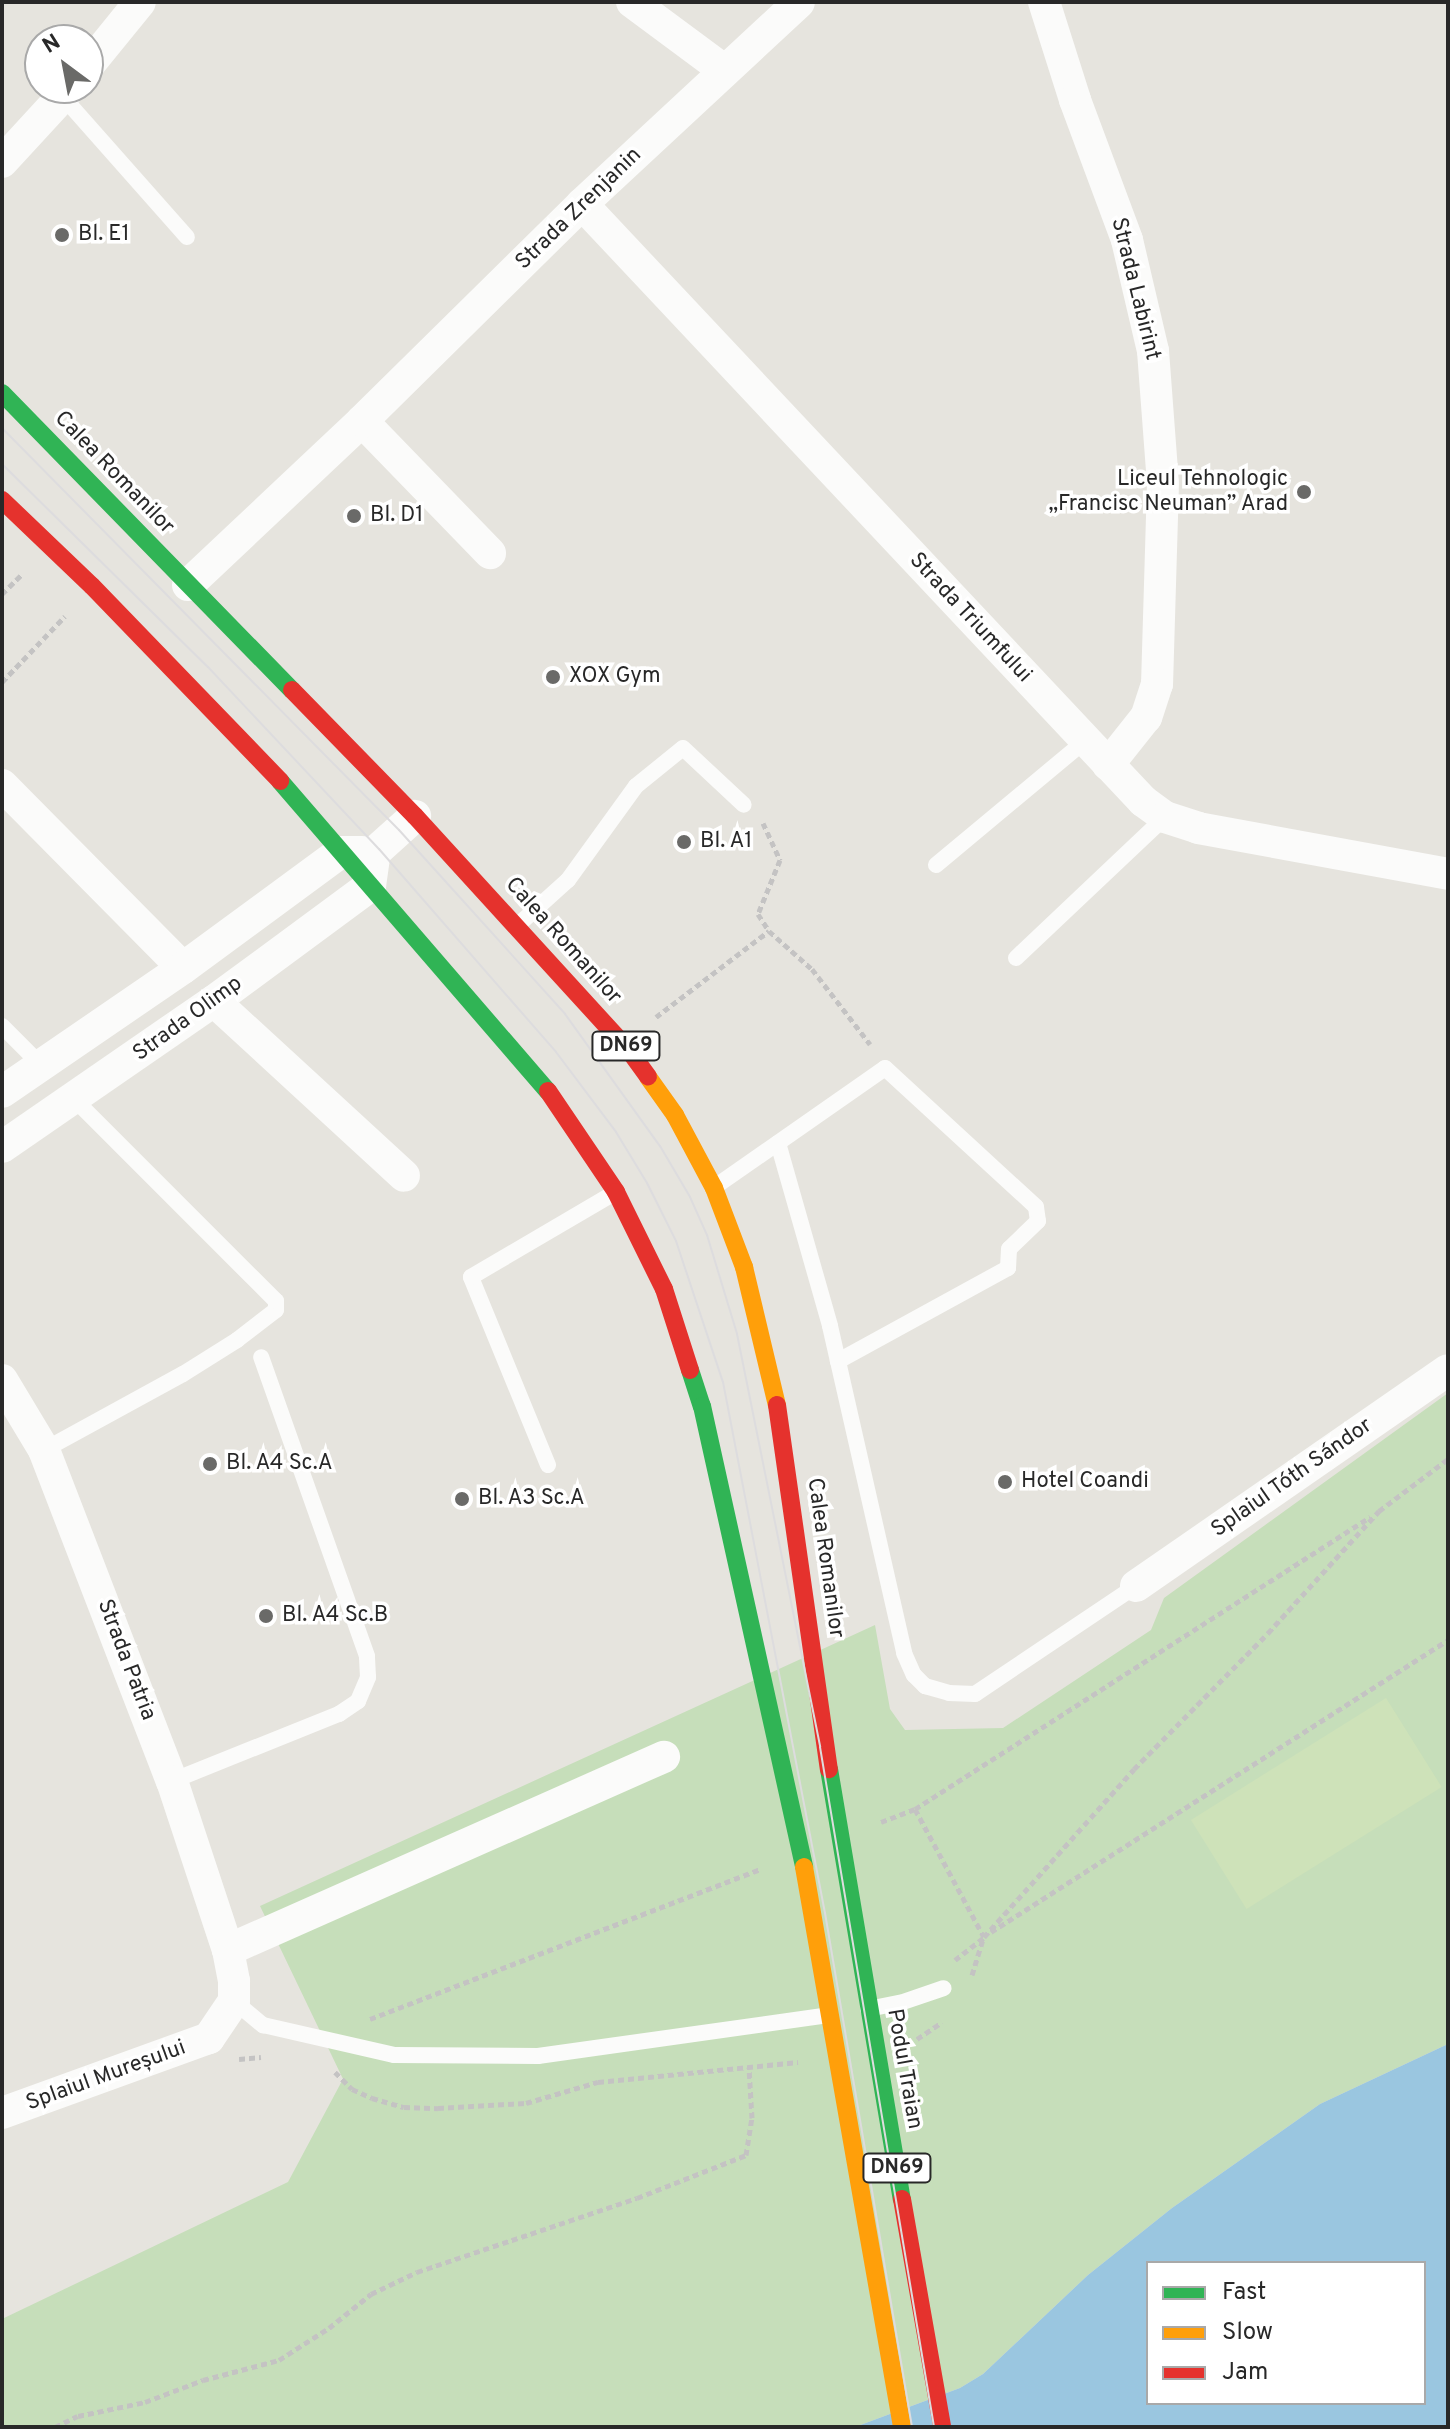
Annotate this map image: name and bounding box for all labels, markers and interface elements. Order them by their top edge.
north arrow [24,24,104,104]
text: N [38,29,66,61]
street label: Strada Zrenjanin [511,142,647,276]
street label: Strada Labirint [1105,215,1165,363]
place label: Bl. E1 [78,222,130,248]
marker: Bl. E1 [53,226,71,244]
street label: Calea Romanilor [48,406,180,540]
place label: Liceul Tehnologic „Francisc Neuman” Arad [1048,466,1288,518]
marker: Liceul Tehnologic „Francisc Neuman” Arad [1295,483,1313,501]
place label: Bl. D1 [370,503,424,529]
marker: Bl. D1 [345,507,363,525]
street label: Strada Triumfului [903,547,1037,689]
place label: XOX Gym [569,664,661,690]
marker: XOX Gym [544,668,562,686]
place label: Bl. A1 [700,829,753,855]
marker: Bl. A1 [675,833,693,851]
street label: Calea Romanilor [499,872,627,1010]
street label: Strada Olimp [128,971,248,1067]
road number: DN69 [590,1030,662,1062]
street label: Splaiul Tóth Sándor [1206,1412,1378,1544]
place label: Bl. A4 Sc.A [226,1451,334,1477]
marker: Bl. A4 Sc.A [201,1455,219,1473]
place label: Hotel Coandi [1021,1469,1149,1495]
marker: Hotel Coandi [996,1473,1014,1491]
street label: Calea Romanilor [801,1476,849,1640]
place label: Bl. A3 Sc.A [478,1486,586,1512]
marker: Bl. A3 Sc.A [453,1490,471,1508]
street label: Strada Patria [91,1596,161,1724]
place label: Bl. A4 Sc.B [282,1603,389,1629]
marker: Bl. A4 Sc.B [257,1607,275,1625]
street label: Podul Traian [880,2006,928,2132]
street label: Splaiul Mureșului [23,2035,189,2117]
road number: DN69 [861,2152,933,2184]
legend [1146,2261,1426,2405]
text: Fast [1222,2278,1266,2308]
text: Slow [1222,2318,1273,2348]
text: Jam [1222,2358,1268,2388]

